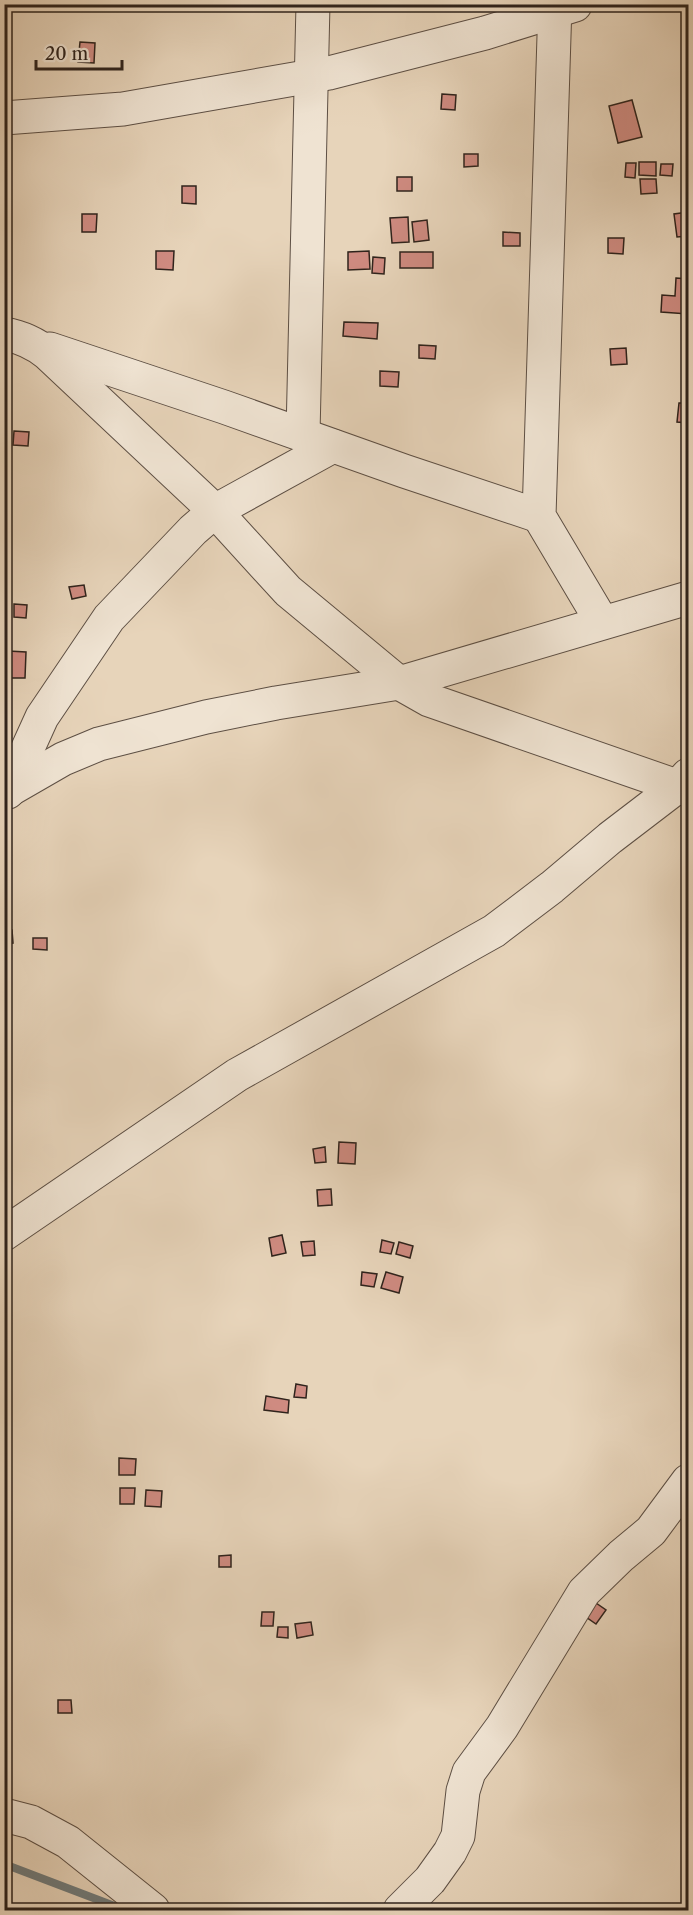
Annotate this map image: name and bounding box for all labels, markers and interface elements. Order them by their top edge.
scale bar [36,33,122,71]
text: 20 m [45,43,89,65]

